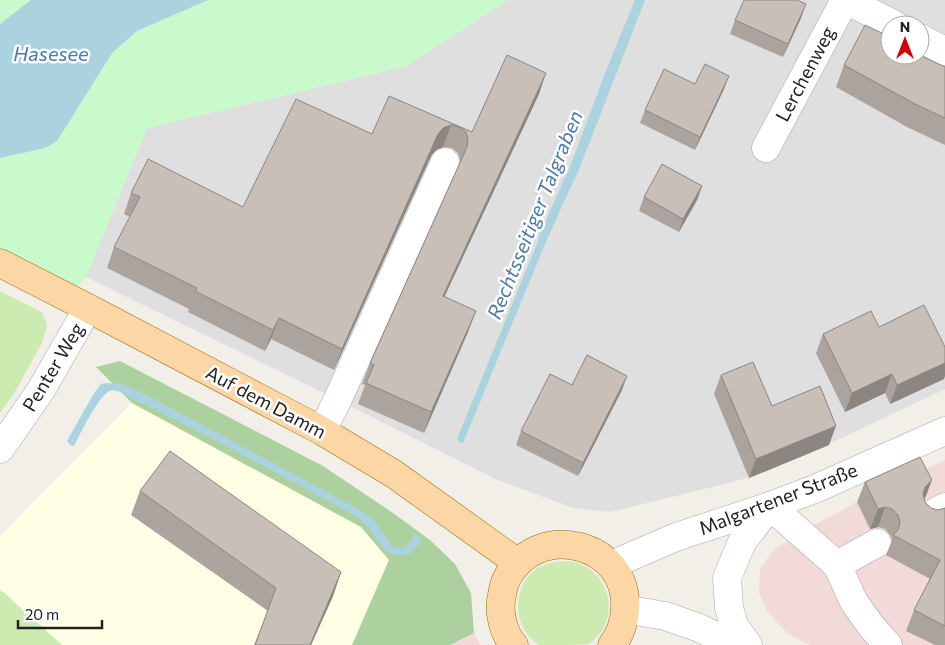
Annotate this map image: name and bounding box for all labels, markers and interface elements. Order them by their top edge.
north arrow [880,15,930,65]
text: N [900,18,910,35]
street label: Lerchenweg [770,22,839,125]
water label: Hasesee [13,41,89,65]
water label: Rechtsseitiger Talgraben [481,107,587,322]
street label: Penter Weg [17,318,88,415]
street label: Auf dem Damm [202,360,330,443]
street label: Malgartener Straße [695,458,860,539]
scale bar [18,598,101,630]
text: 20 m [25,605,59,623]

